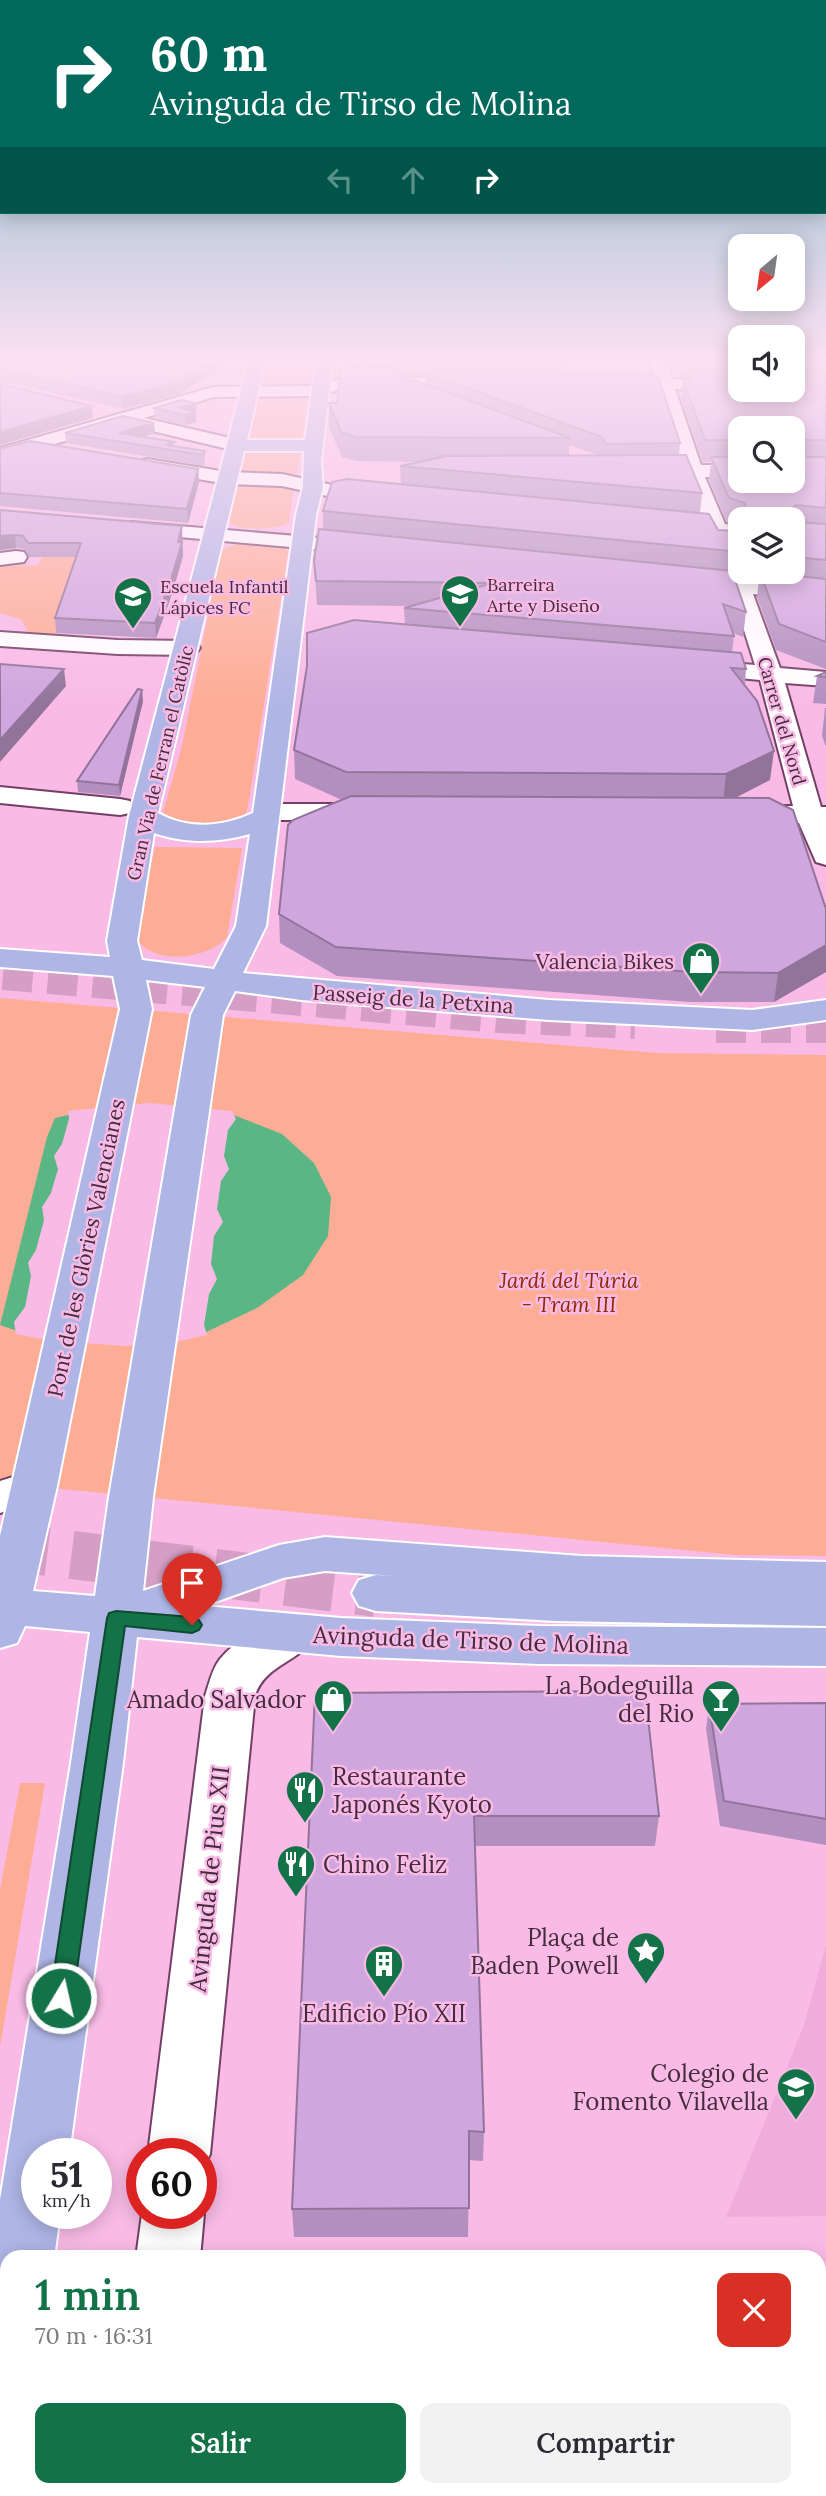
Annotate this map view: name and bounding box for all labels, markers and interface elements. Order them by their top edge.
text: 60 m [150,22,267,84]
icon: right [35,28,126,119]
text: Avinguda de Tirso de Molina [150,83,571,124]
icon: left [321,161,359,199]
icon: ahead [394,161,432,199]
icon: right [467,161,505,199]
north arrow [728,234,805,312]
map controls [728,234,805,584]
button: sound [728,325,805,402]
button: search [728,416,805,493]
button: layers [728,507,805,584]
school or university icon: Barreira Arte y Diseño [439,573,481,628]
place label: Barreira Arte y Diseño [486,573,600,617]
school or university icon: Escuela Infantil Lápices FC [112,575,154,630]
place label: Escuela Infantil Lápices FC [160,575,288,619]
street label: Gran Via de Ferran el Catòlic [122,643,198,883]
street label: Carrer del Nord [753,654,811,788]
shop icon: Valencia Bikes [680,940,722,995]
place label: Valencia Bikes [535,948,674,975]
street label: Passeig de la Petxina [312,979,515,1020]
street label: Pont de les Glòries Valencianes [41,1096,131,1400]
park label: Jardí del Túria - Tram III [499,1267,639,1318]
pin [162,1553,222,1625]
icon: arrive [173,1564,211,1602]
street label: Avinguda de Tirso de Molina [312,1619,629,1661]
place label: La Bodeguilla del Rio [545,1670,694,1729]
shop icon: Amado Salvador [312,1678,354,1733]
bar icon: La Bodeguilla del Rio [700,1678,742,1733]
place label: Amado Salvador [126,1684,307,1715]
place label: Restaurante Japonés Kyoto [331,1761,492,1820]
street label: Avinguda de Pius XII [182,1765,236,1994]
restaurant icon: Restaurante Japonés Kyoto [284,1769,326,1824]
restaurant icon: Chino Feliz [275,1843,317,1898]
place label: Chino Feliz [323,1849,447,1880]
place label: Plaça de Baden Powell [470,1922,619,1981]
place icon: Plaça de Baden Powell [625,1930,667,1985]
building icon: Edificio Pío XII [363,1943,405,1998]
position arrow [24,1961,98,2035]
place label: Edificio Pío XII [302,1998,466,2029]
place label: Colegio de Fomento Vilavella [573,2058,769,2117]
school or university icon: Colegio de Fomento Vilavella [775,2066,817,2121]
speed limit sign: 60 [126,2138,217,2229]
text: 51 [50,2152,83,2197]
text: km/h [42,2189,91,2212]
text: 1 min [35,2268,140,2322]
button: close [717,2273,791,2347]
text: 70 m · 16:31 [35,2321,153,2350]
button: Salir [35,2403,406,2483]
button: Compartir [420,2403,791,2483]

